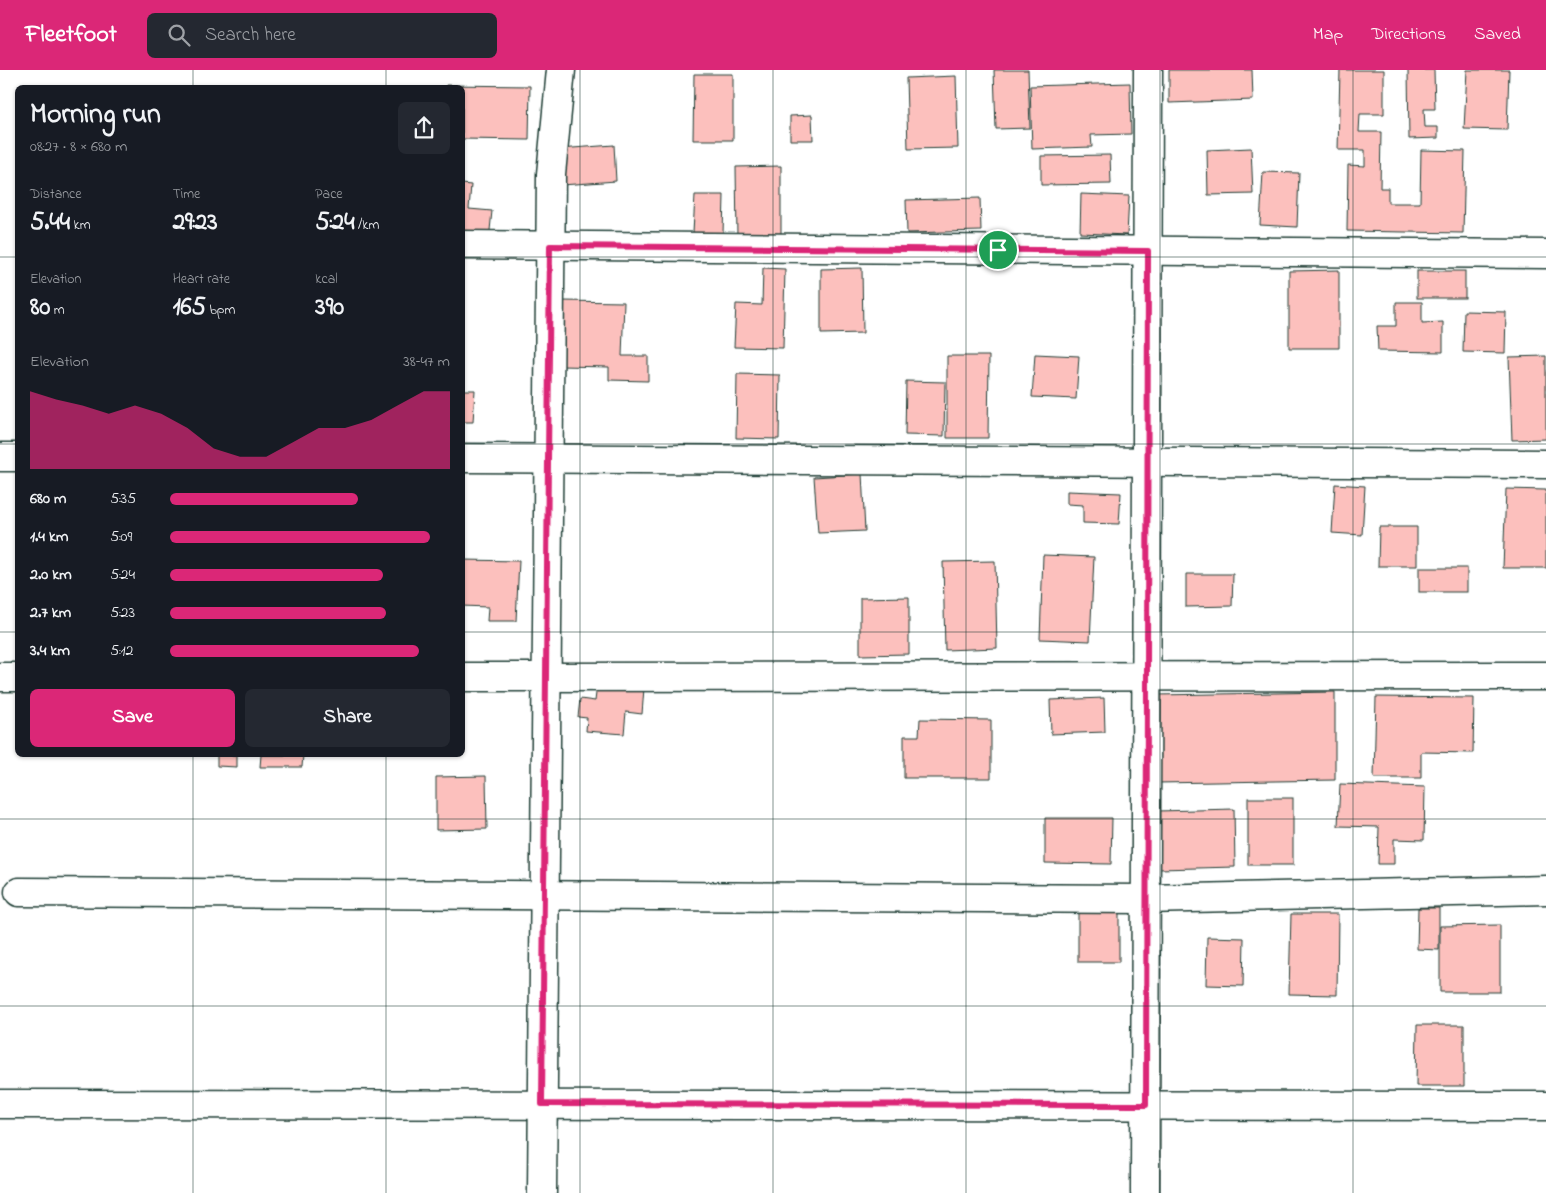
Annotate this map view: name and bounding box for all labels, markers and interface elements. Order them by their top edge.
search box [147,13,497,58]
text: Fleetfoot [25,18,117,53]
icon: search [165,21,193,49]
text: Search here [205,22,296,49]
text: Map [1313,22,1343,48]
text: Directions [1371,22,1446,48]
text: Saved [1474,22,1521,48]
text: Morning run [30,95,161,136]
button: share [398,102,450,154]
text: 08:27 · 8 × 680 m [30,135,127,159]
text: Distance [30,184,82,205]
text: Time [173,184,200,205]
text: Pace [315,184,343,205]
text: 5.44 [30,205,70,241]
text: 29:23 [173,205,217,241]
text: 5:24 [315,205,354,241]
text: km [70,215,91,236]
text: /km [354,215,379,236]
pin [977,229,1019,271]
icon: arrive [984,236,1012,264]
text: Elevation [30,269,81,290]
text: Heart rate [173,269,230,290]
text: kcal [315,269,338,290]
text: 80 [30,290,50,326]
text: 165 [173,290,206,326]
text: 390 [315,290,344,326]
text: m [50,300,65,321]
text: bpm [206,300,235,321]
text: Elevation [30,350,89,374]
text: 38–47 m [403,350,450,374]
text: 680 m [30,487,66,511]
text: 5:35 [110,487,136,511]
text: 1.4 km [30,525,68,549]
text: 5:09 [110,525,132,549]
text: 2.0 km [30,563,72,587]
text: 5:24 [110,563,135,587]
text: 2.7 km [30,601,71,625]
text: 5:23 [110,601,135,625]
text: 3.4 km [30,639,70,663]
text: 5:12 [110,639,134,663]
button: Save [30,689,235,747]
button: Share [245,689,450,747]

